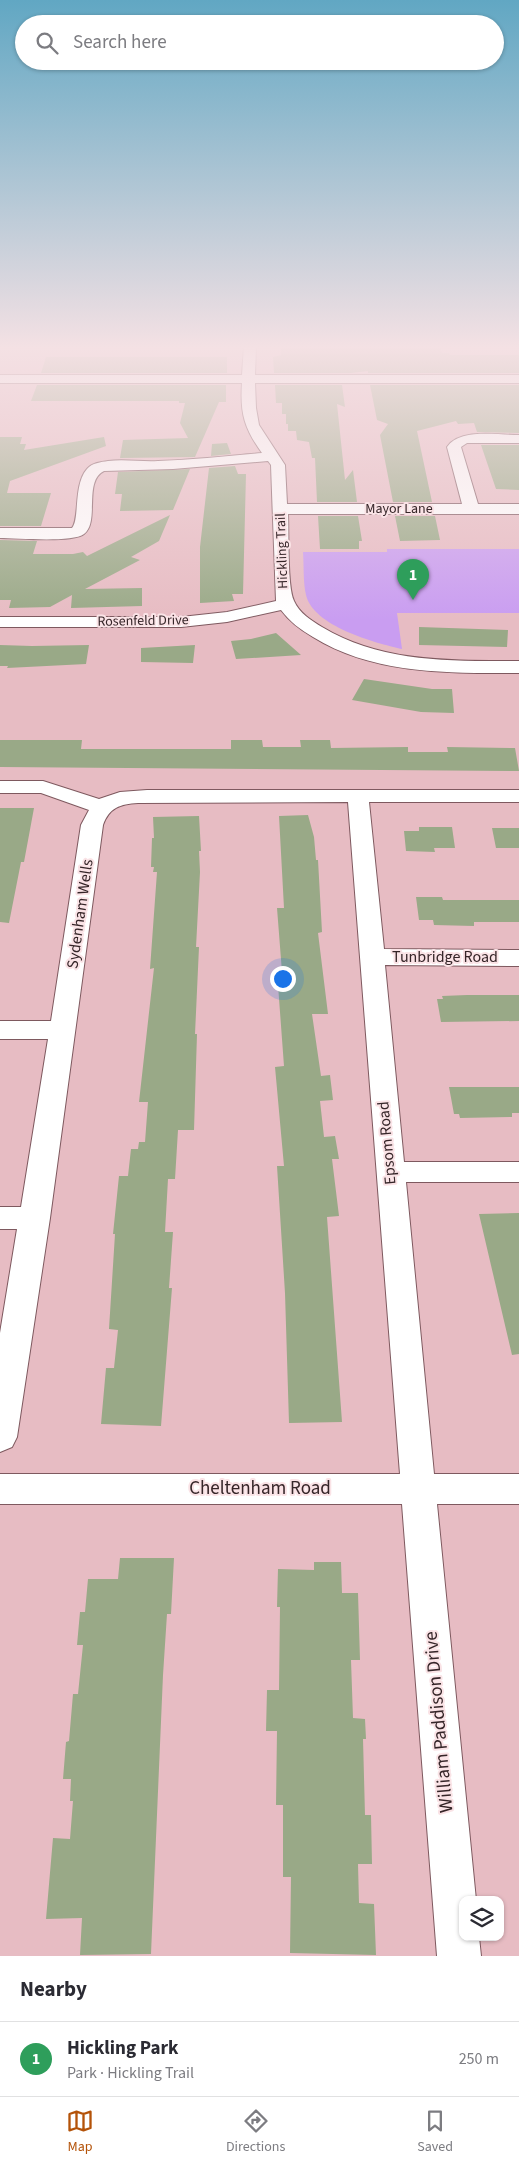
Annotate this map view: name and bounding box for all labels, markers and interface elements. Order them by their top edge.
search box [15,15,504,70]
icon: search [33,29,61,57]
text: Search here [73,29,167,56]
street label: Mayor Lane [365,499,433,519]
street label: Hickling Trail [271,512,293,589]
pin: 1 [397,559,429,600]
street label: Rosenfeld Drive [97,610,189,632]
street label: Sydenham Wells [61,858,99,970]
street label: Tunbridge Road [392,946,498,968]
your location [270,966,296,992]
street label: Epsom Road [372,1100,402,1186]
street label: Cheltenham Road [189,1475,331,1502]
street label: William Paddison Drive [418,1630,460,1814]
map controls [459,1896,504,1941]
button: layers [459,1896,504,1941]
text: Nearby [20,1974,87,2004]
text: Hickling Park [67,2035,179,2062]
text: 1 [32,2048,40,2070]
text: 250 m [459,2048,499,2070]
text: Park · Hickling Trail [67,2062,194,2084]
tab: Map [66,2107,94,2157]
tab: Directions [226,2107,285,2157]
tab: Saved [417,2107,453,2157]

